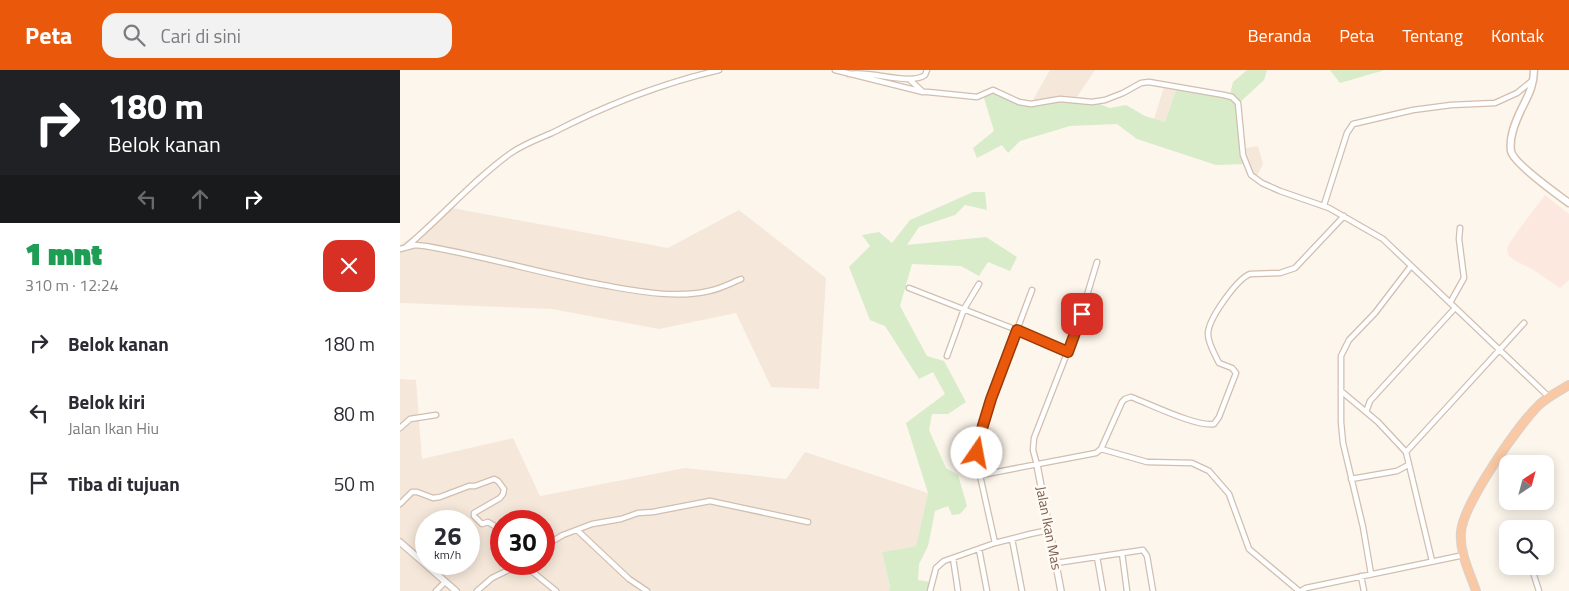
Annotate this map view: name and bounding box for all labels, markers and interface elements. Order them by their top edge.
search box [102,13,452,58]
text: Peta [25,17,72,53]
icon: search [120,21,148,49]
text: Cari di sini [160,21,241,50]
text: Beranda [1248,22,1311,49]
text: Peta [1339,22,1374,49]
text: Tentang [1402,22,1463,49]
text: Kontak [1491,22,1544,49]
text: 180 m [108,79,204,133]
icon: right [25,90,90,155]
text: Belok kanan [108,127,221,161]
icon: left [133,185,161,213]
icon: ahead [186,185,214,213]
icon: right [239,185,267,213]
text: 1 mnt [25,231,102,277]
button: close [323,240,375,292]
text: 310 m · 12:24 [25,273,119,297]
pin [1061,293,1103,335]
icon: arrive [1068,300,1096,328]
icon: right [25,329,53,357]
text: Belok kanan [68,329,169,358]
text: 180 m [323,329,375,358]
text: Belok kiri [68,387,145,416]
icon: left [25,399,53,427]
text: 80 m [334,399,375,428]
text: Jalan Ikan Hiu [68,416,159,440]
position arrow [950,426,1002,478]
north arrow [1499,455,1554,510]
map controls [1499,455,1554,575]
icon: arrive [25,469,53,497]
text: Tiba di tujuan [68,469,180,498]
text: 50 m [334,469,375,498]
street label: Jalan Ikan Mas [1031,484,1068,572]
speed limit sign: 30 [490,510,555,575]
text: 26 [433,517,462,555]
button: search [1499,520,1554,575]
text: km/h [434,545,461,564]

